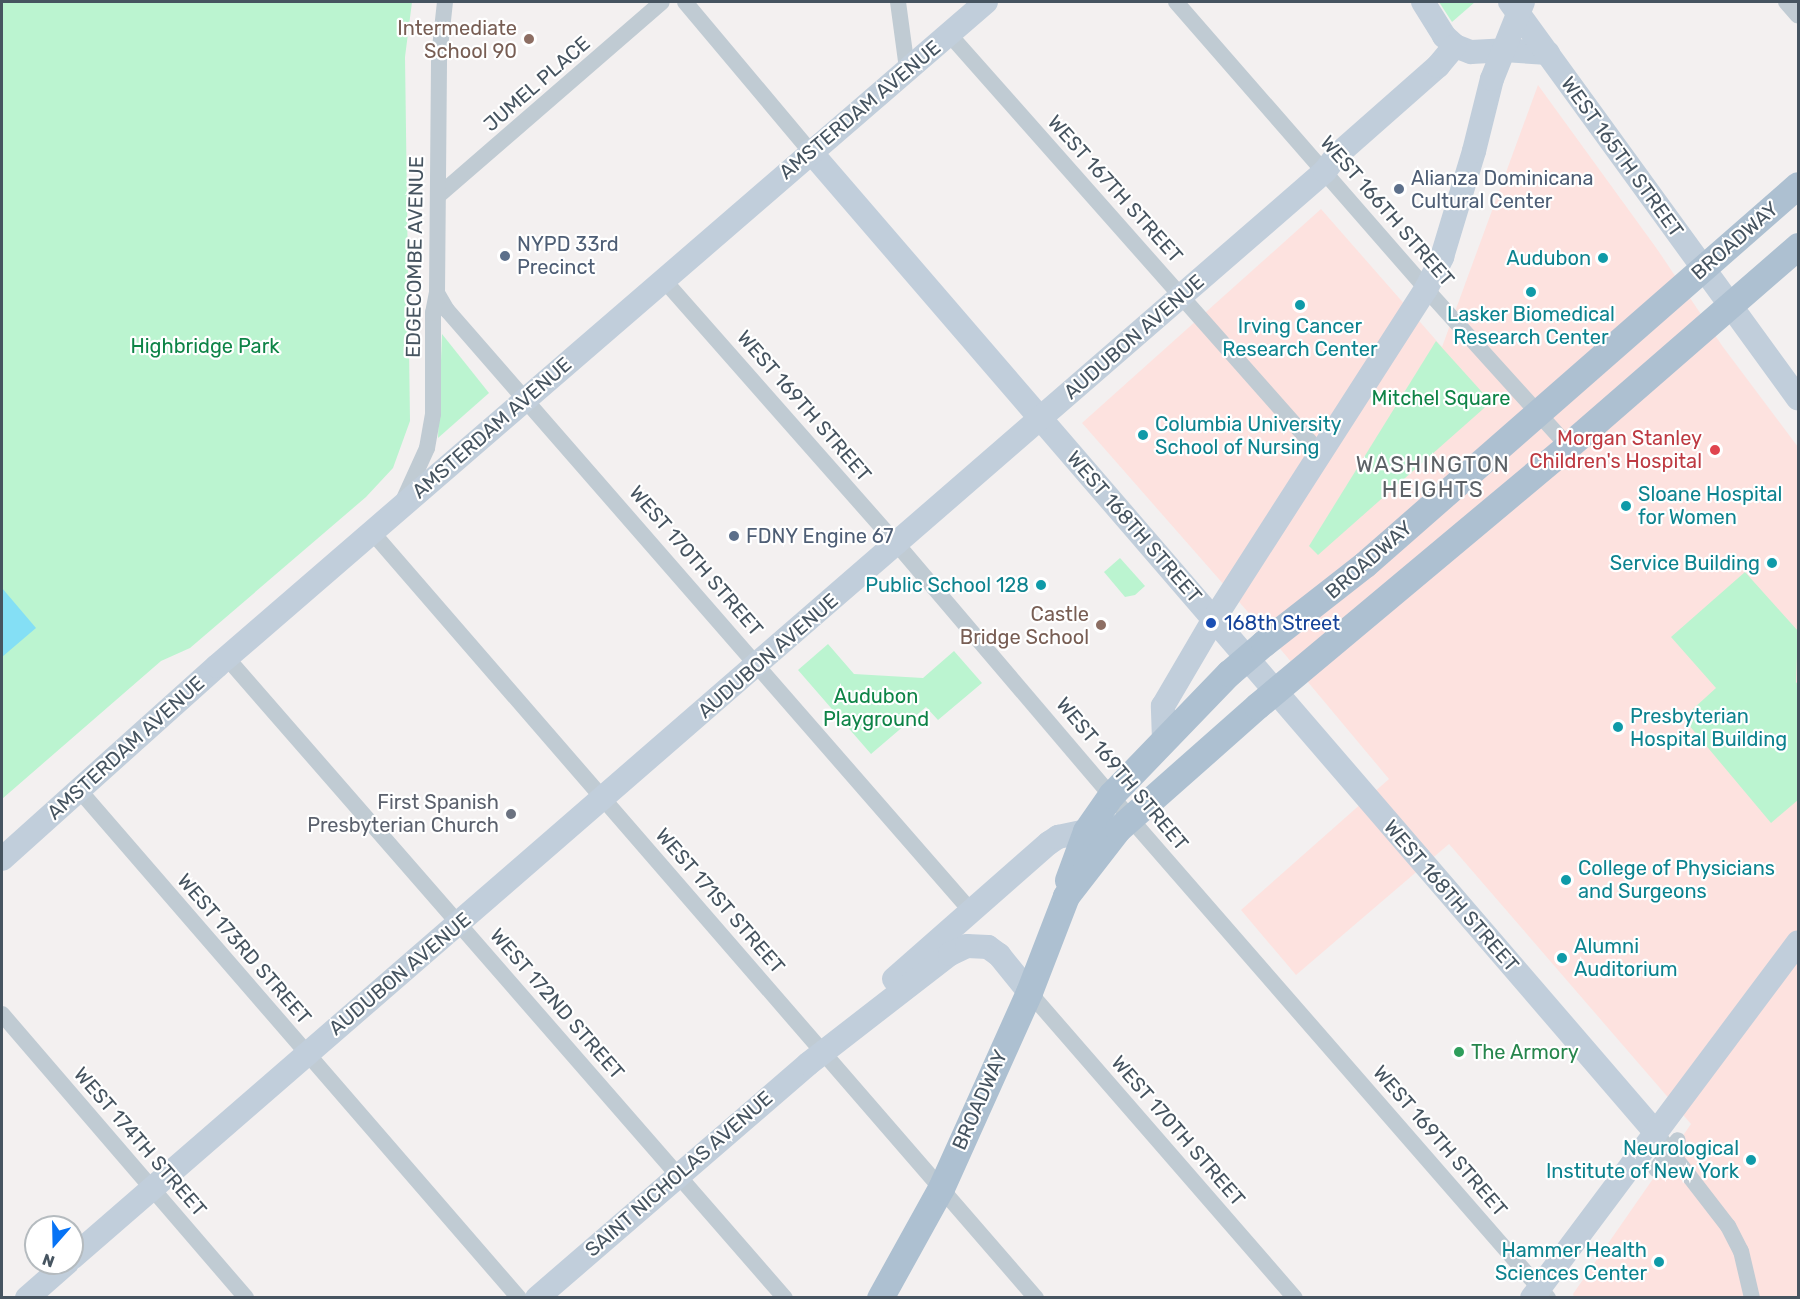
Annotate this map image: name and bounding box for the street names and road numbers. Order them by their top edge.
street label: JUMEL PLACE [479,31,595,137]
street label: AMSTERDAM AVENUE [774,35,946,185]
street label: WEST 165TH STREET [1556,72,1688,242]
street label: WEST 167TH STREET [1042,110,1188,268]
street label: WEST 166TH STREET [1315,131,1459,291]
street label: EDGECOMBE AVENUE [401,156,429,358]
street label: BROADWAY [1687,197,1783,285]
street label: AUDUBON AVENUE [1059,269,1209,405]
street label: WEST 169TH STREET [732,325,876,487]
street label: AMSTERDAM AVENUE [407,352,577,504]
street label: WEST 168TH STREET [1061,446,1207,608]
street label: WEST 170TH STREET [624,481,768,641]
street label: BROADWAY [1321,516,1417,604]
street label: AUDUBON AVENUE [693,588,843,724]
street label: AMSTERDAM AVENUE [42,671,210,825]
street label: WEST 169TH STREET [1051,692,1193,856]
street label: WEST 168TH STREET [1378,815,1524,977]
street label: WEST 171ST STREET [650,823,790,979]
street label: WEST 173RD STREET [172,869,316,1029]
street label: AUDUBON AVENUE [324,907,476,1041]
street label: WEST 172ND STREET [485,923,629,1085]
street label: BROADWAY [947,1046,1013,1154]
street label: WEST 170TH STREET [1106,1051,1250,1211]
street label: WEST 169TH STREET [1368,1060,1512,1222]
street label: WEST 174TH STREET [68,1062,212,1222]
street label: SAINT NICHOLAS AVENUE [580,1086,778,1262]

